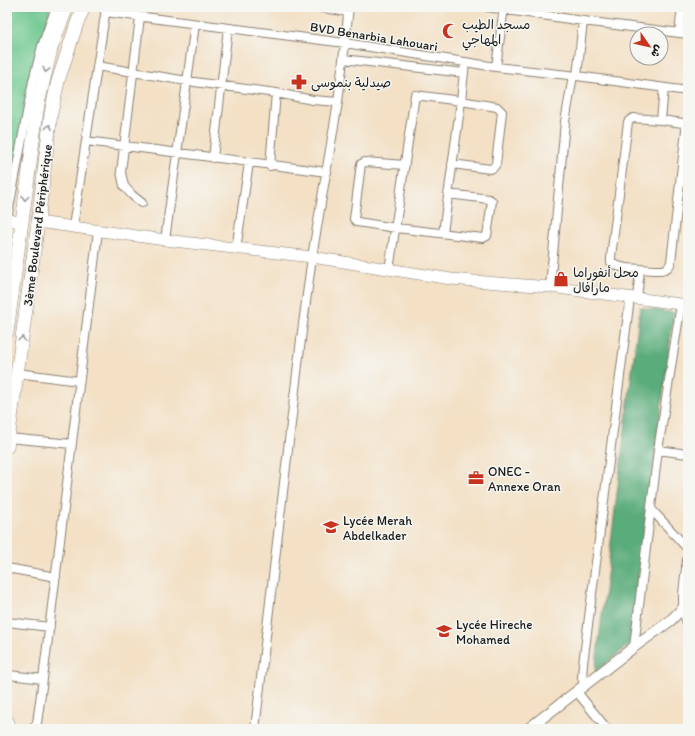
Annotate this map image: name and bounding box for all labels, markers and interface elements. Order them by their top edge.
place label: مسجد الطيب المهاجي [462,17,530,51]
street label: BVD Benarbia Lahouari [309,19,439,54]
mosque icon: مسجد الطيب المهاجي [441,22,459,40]
north arrow [629,26,669,66]
text: ش [648,43,666,60]
one-way arrow [42,67,51,74]
pharmacy icon: صيدلية بنموسى [290,73,308,91]
place label: صيدلية بنموسى [311,75,391,92]
one-way arrow [45,123,54,130]
street label: 3ème Boulevard Périphérique [20,143,55,307]
one-way arrow [21,195,30,202]
place label: محل أنفوراما مارافال [573,265,639,296]
shop icon: محل أنفوراما مارافال [552,270,570,288]
one-way arrow [17,336,26,342]
place label: ONEC - Annexe Oran [488,464,561,494]
office icon: ONEC - Annexe Oran [467,469,485,487]
place label: Lycée Merah Abdelkader [343,513,412,543]
school or university icon: Lycée Merah Abdelkader [322,518,340,536]
place label: Lycée Hireche Mohamed [456,617,532,647]
school or university icon: Lycée Hireche Mohamed [435,622,453,640]

